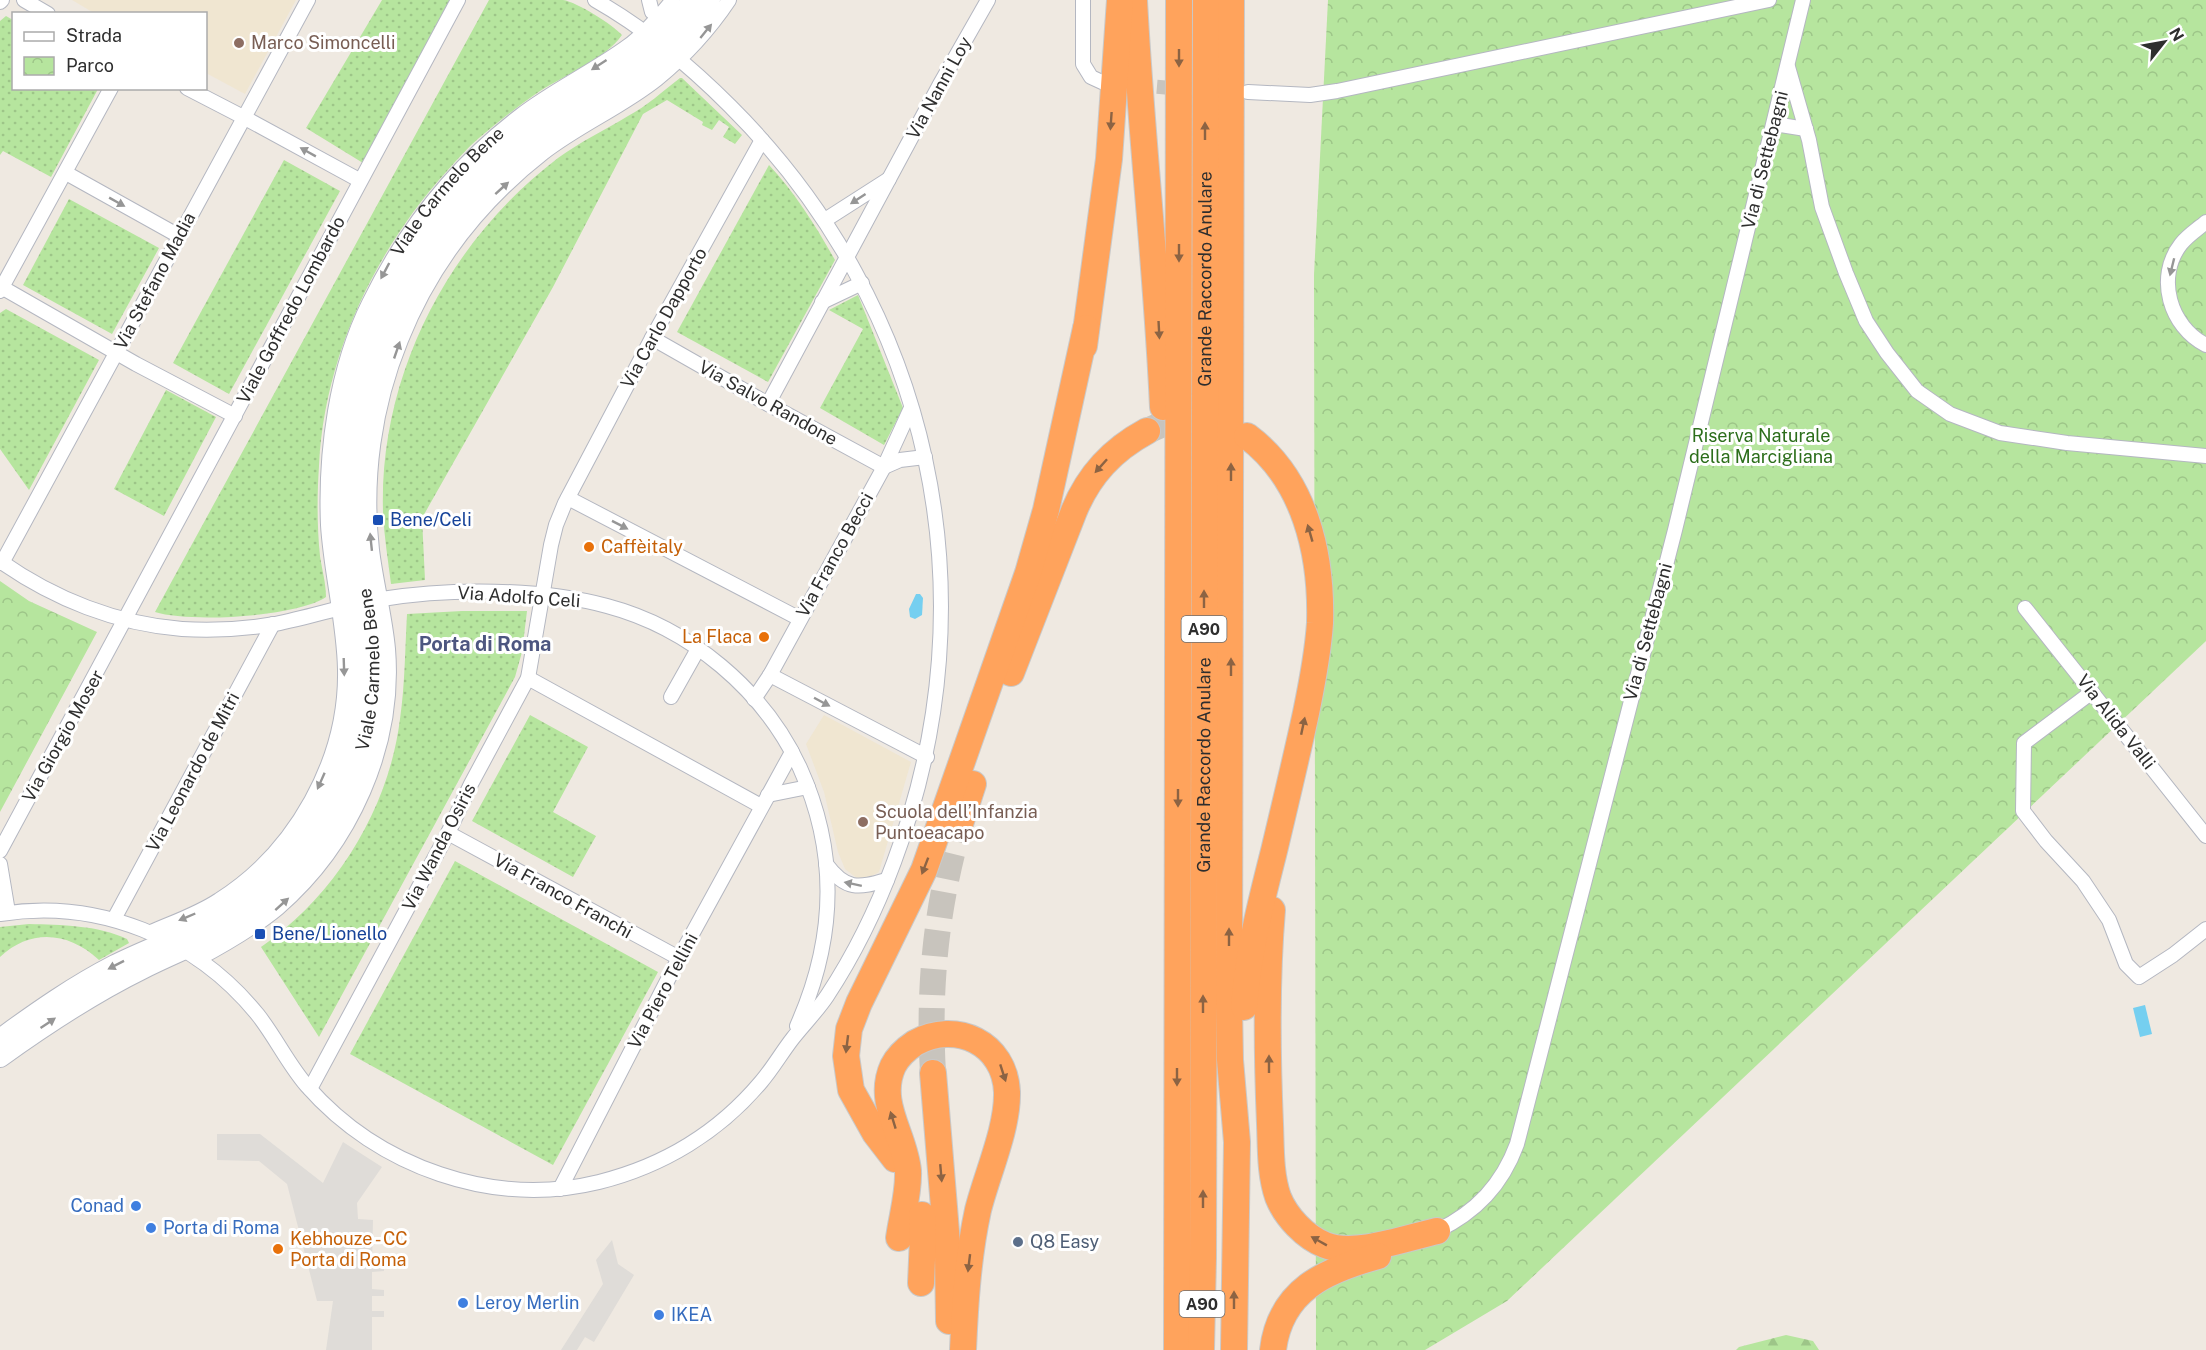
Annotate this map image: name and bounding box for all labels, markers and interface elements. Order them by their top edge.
legend [12,12,207,90]
north arrow [2134,12,2194,72]
one-way arrow [699,24,712,39]
text: N [2165,24,2188,45]
text: Strada [66,25,122,46]
place label: Marco Simoncelli [251,32,396,53]
street label: Via Nanni Loy [902,33,975,143]
marker: Marco Simoncelli [232,36,246,50]
one-way arrow [1174,49,1184,68]
text: Parco [66,55,114,76]
one-way arrow [590,60,607,71]
street label: Via di Settebagni [1737,89,1792,231]
one-way arrow [1107,112,1116,131]
street label: Viale Carmelo Bene [386,122,508,260]
one-way arrow [1200,122,1210,141]
one-way arrow [299,147,316,157]
street label: Grande Raccordo Anulare [1194,171,1216,387]
one-way arrow [494,182,509,195]
one-way arrow [850,193,866,204]
one-way arrow [109,196,125,207]
street label: Via Stefano Madia [110,209,200,353]
street label: Viale Goffredo Lombardo [232,212,349,407]
street label: Via Carlo Dapporto [616,244,711,392]
one-way arrow [1174,244,1184,263]
one-way arrow [2166,258,2176,276]
one-way arrow [380,262,390,279]
one-way arrow [1155,321,1164,340]
one-way arrow [393,341,402,359]
street label: Via Salvo Randone [695,356,841,449]
park label: Riserva Naturale della Marcigliana [1689,425,1833,467]
one-way arrow [1095,458,1108,473]
one-way arrow [1226,462,1236,481]
street label: Via Franco Becci [792,489,877,621]
place label: Bene/Celi [390,509,472,530]
marker: Bene/Celi [371,513,385,527]
one-way arrow [612,520,629,530]
one-way arrow [1305,524,1314,542]
one-way arrow [366,532,376,551]
place label: Caffèitaly [601,536,683,557]
marker: Caffèitaly [582,540,596,554]
street label: Via di Settebagni [1619,561,1676,703]
street label: Via Adolfo Celi [457,582,581,611]
street label: Viale Carmelo Bene [351,587,383,753]
one-way arrow [1199,590,1209,609]
road number: A90 [1182,616,1226,642]
place label: La Flaca [682,626,752,647]
marker: La Flaca [757,630,771,644]
district label: Porta di Roma [419,632,551,656]
one-way arrow [340,657,349,676]
street label: Grande Raccordo Anulare [1193,657,1214,873]
one-way arrow [1226,657,1236,676]
street label: Via Giorgio Moser [18,666,108,806]
street label: Via Alida Valli [2073,670,2160,773]
street label: Via Leonardo de Mitri [142,688,244,855]
one-way arrow [814,697,831,707]
one-way arrow [1299,716,1308,735]
one-way arrow [315,772,325,790]
street label: Via Wanda Osiris [397,780,480,914]
one-way arrow [1173,788,1183,807]
place label: Scuola dell’Infanzia Puntoeacapo [875,801,1038,843]
marker: Scuola dell’Infanzia Puntoeacapo [856,815,870,829]
street label: Via Franco Franchi [490,849,636,942]
one-way arrow [920,857,929,875]
one-way arrow [843,879,862,888]
one-way arrow [274,898,289,911]
one-way arrow [178,912,196,922]
place label: Bene/Lionello [272,923,387,944]
marker: Bene/Lionello [253,927,267,941]
one-way arrow [1225,927,1234,946]
street label: Via Piero Tellini [623,929,702,1052]
one-way arrow [107,960,124,970]
one-way arrow [1198,995,1207,1014]
one-way arrow [39,1017,55,1029]
one-way arrow [842,1035,852,1054]
one-way arrow [1264,1054,1274,1073]
one-way arrow [999,1064,1008,1082]
one-way arrow [1172,1067,1182,1086]
one-way arrow [888,1111,897,1129]
one-way arrow [936,1164,946,1183]
one-way arrow [1198,1190,1208,1209]
place label: Conad [70,1195,124,1216]
marker: Conad [129,1199,143,1213]
place label: Porta di Roma [163,1217,280,1238]
marker: Porta di Roma [144,1221,158,1235]
place label: Kebhouze - CC Porta di Roma [290,1228,408,1270]
place label: Q8 Easy [1030,1231,1099,1252]
marker: Q8 Easy [1011,1235,1025,1249]
one-way arrow [1310,1236,1327,1246]
marker: Kebhouze - CC Porta di Roma [271,1242,285,1256]
one-way arrow [965,1253,974,1272]
road number: A90 [1180,1291,1224,1317]
one-way arrow [1229,1291,1239,1310]
place label: Leroy Merlin [475,1292,580,1313]
marker: Leroy Merlin [456,1296,470,1310]
place label: IKEA [671,1304,712,1325]
marker: IKEA [652,1308,666,1322]

